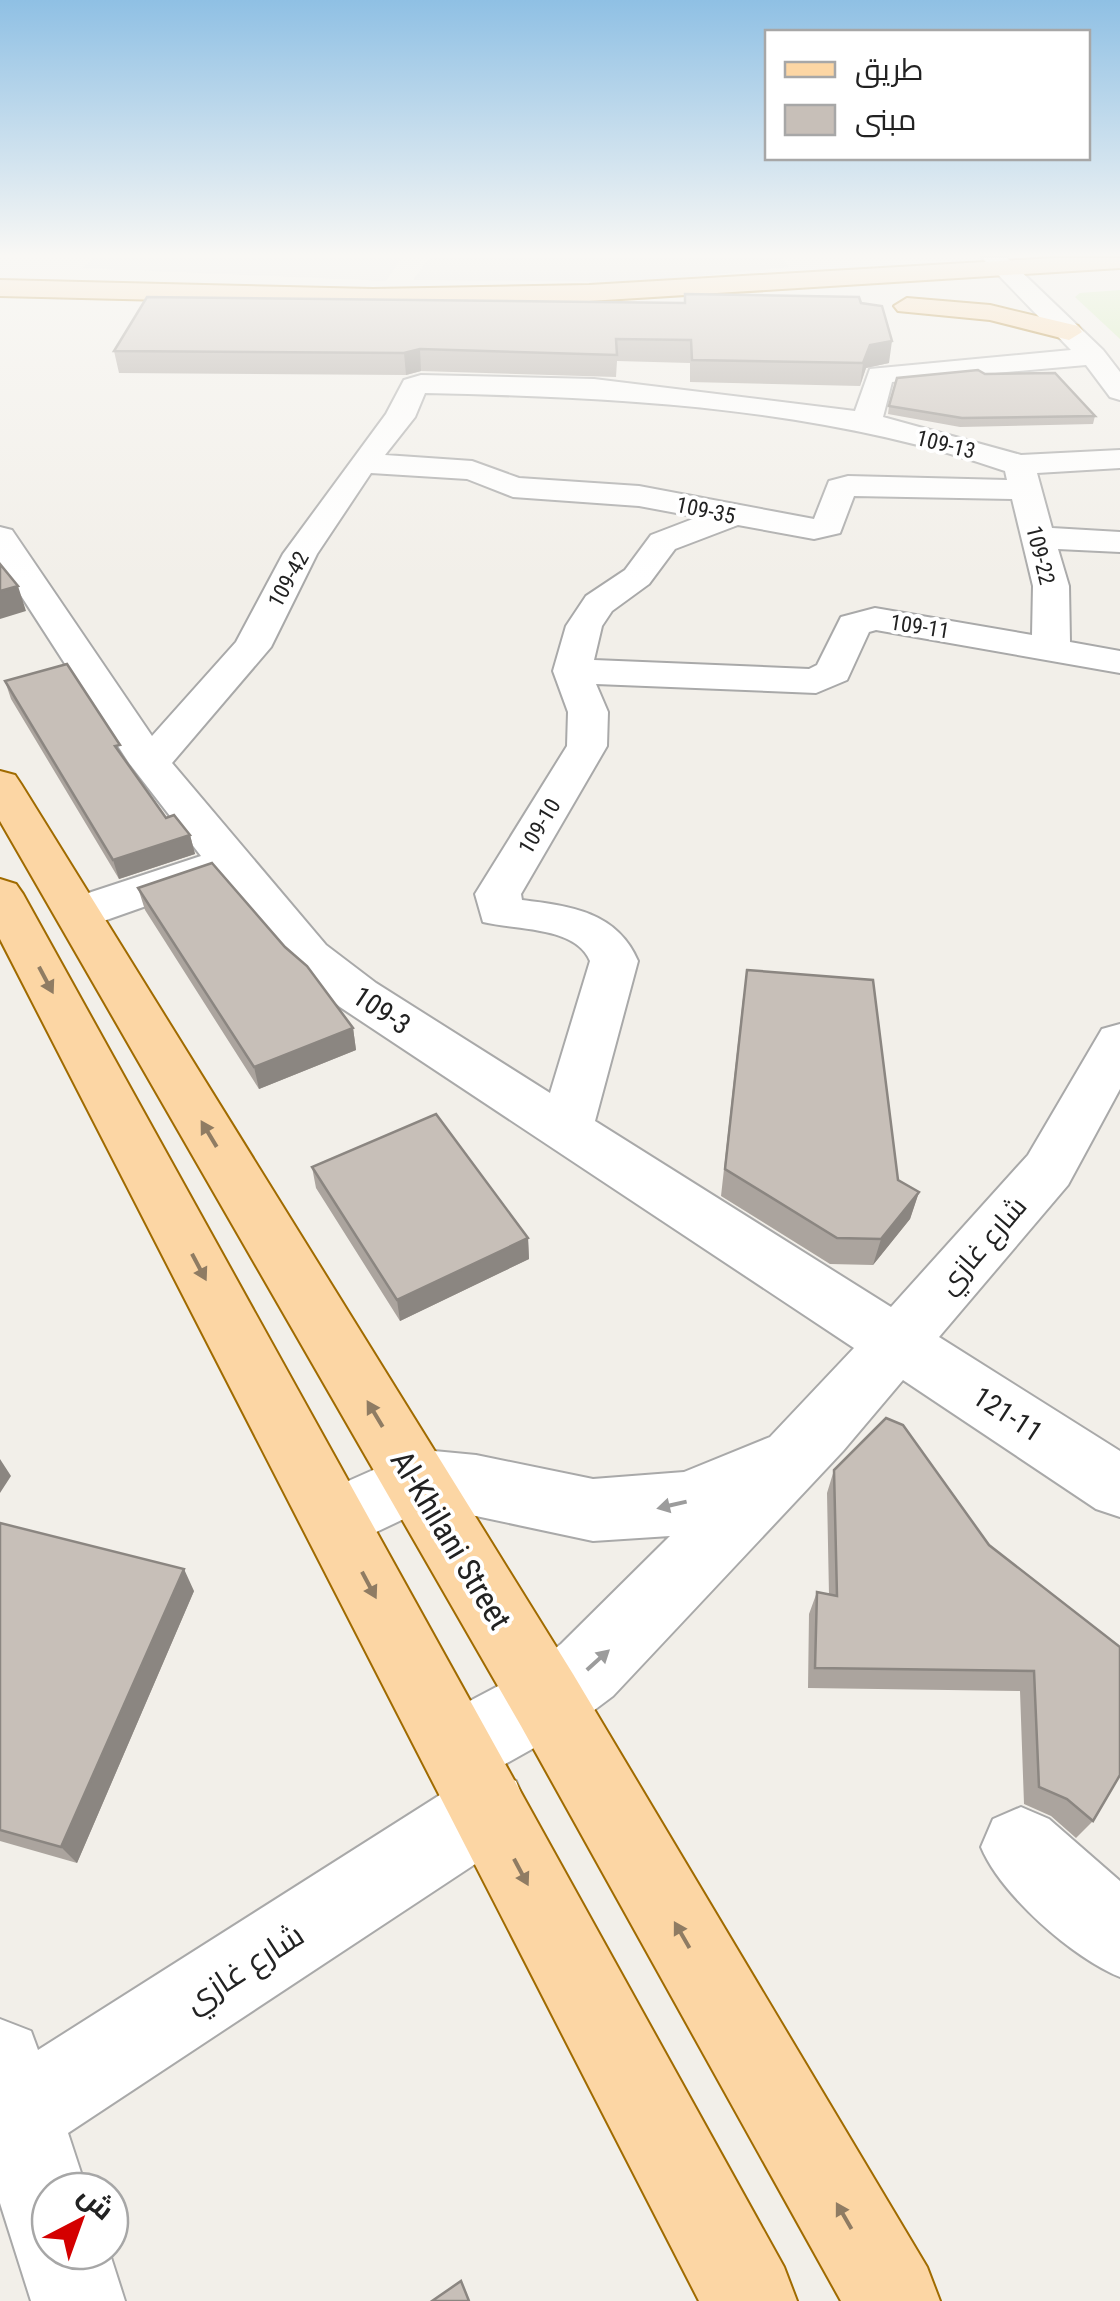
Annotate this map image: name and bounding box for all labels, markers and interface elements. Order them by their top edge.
legend [765,30,1090,160]
text: طريق [855,52,924,88]
text: مبنى [855,102,916,138]
street label: 109-13 [914,425,978,464]
street label: 109-35 [674,492,738,529]
street label: 109-22 [1021,523,1060,587]
street label: 109-42 [263,547,314,611]
street label: 109-11 [888,609,951,644]
street label: 109-10 [513,794,566,858]
one-way arrow [37,966,54,995]
street label: 109-3 [347,979,417,1041]
one-way arrow [201,1120,218,1148]
street label: شارع غازي [931,1190,1037,1304]
one-way arrow [190,1253,207,1282]
street label: 121-11 [967,1380,1049,1449]
one-way arrow [367,1400,384,1428]
street label: Al-Khilani Street [383,1444,519,1636]
one-way arrow [656,1498,687,1514]
one-way arrow [360,1570,377,1599]
one-way arrow [586,1649,610,1672]
one-way arrow [513,1857,530,1886]
street label: شارع غازي [177,1915,314,2026]
one-way arrow [674,1921,691,1949]
north arrow [30,2171,130,2271]
text: ش [72,2178,120,2227]
one-way arrow [836,2202,853,2231]

